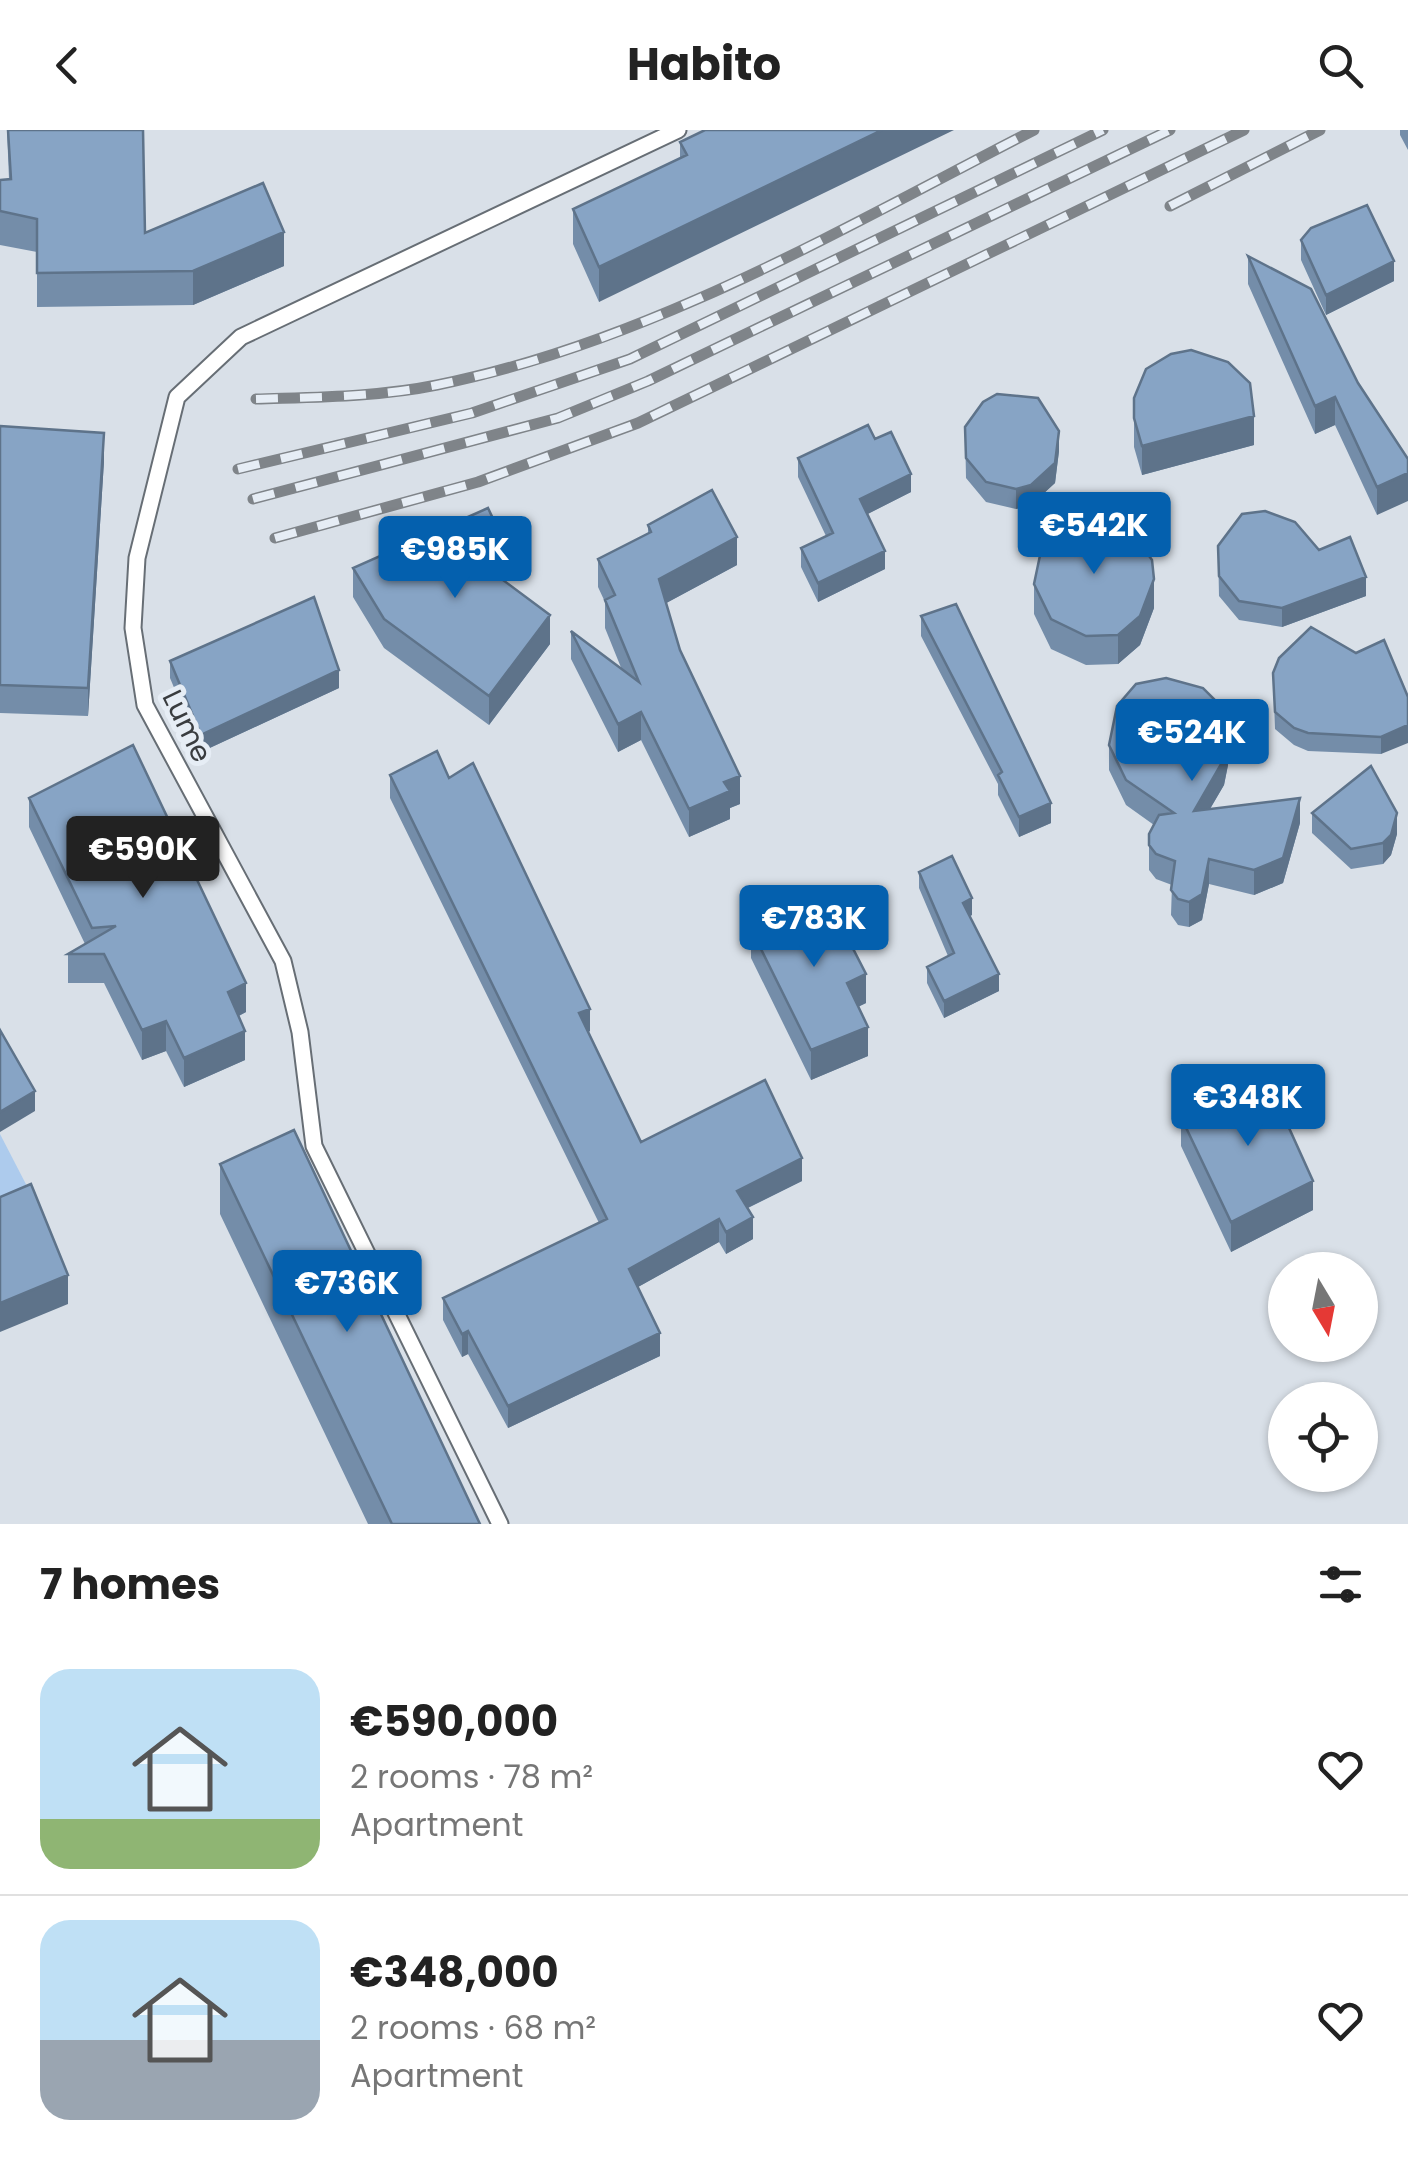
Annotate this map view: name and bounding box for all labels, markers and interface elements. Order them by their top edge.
text: Habito [627,33,781,96]
icon: back [40,38,95,93]
icon: search [1313,38,1368,93]
pin: €542K [1024,492,1164,577]
text: €542K [1040,502,1148,547]
pin: €985K [385,516,525,601]
text: €985K [401,526,510,571]
street label: Lume [153,683,221,769]
pin: €524K [1122,699,1262,784]
text: €524K [1138,709,1246,754]
pin: €590K [73,816,213,901]
text: €590K [88,826,198,871]
pin: €783K [744,885,884,970]
text: €783K [762,895,867,940]
pin: €348K [1178,1064,1318,1149]
text: €348K [1193,1074,1303,1119]
pin: €736K [277,1250,417,1335]
north arrow [1268,1252,1378,1362]
map controls [1268,1252,1378,1492]
text: €736K [295,1260,399,1305]
button: locate [1268,1382,1378,1492]
text: 7 homes [40,1555,220,1614]
icon: filters [1313,1557,1368,1612]
text: €590,000 [350,1692,558,1751]
icon: home [120,1709,240,1829]
icon: heart [1313,1742,1368,1797]
text: 2 rooms · 78 m² [350,1754,593,1799]
text: Apartment [350,1802,523,1847]
text: €348,000 [350,1943,559,2002]
icon: home [120,1960,240,2080]
icon: heart [1313,1993,1368,2048]
text: 2 rooms · 68 m² [350,2005,596,2050]
text: Apartment [350,2053,523,2098]

